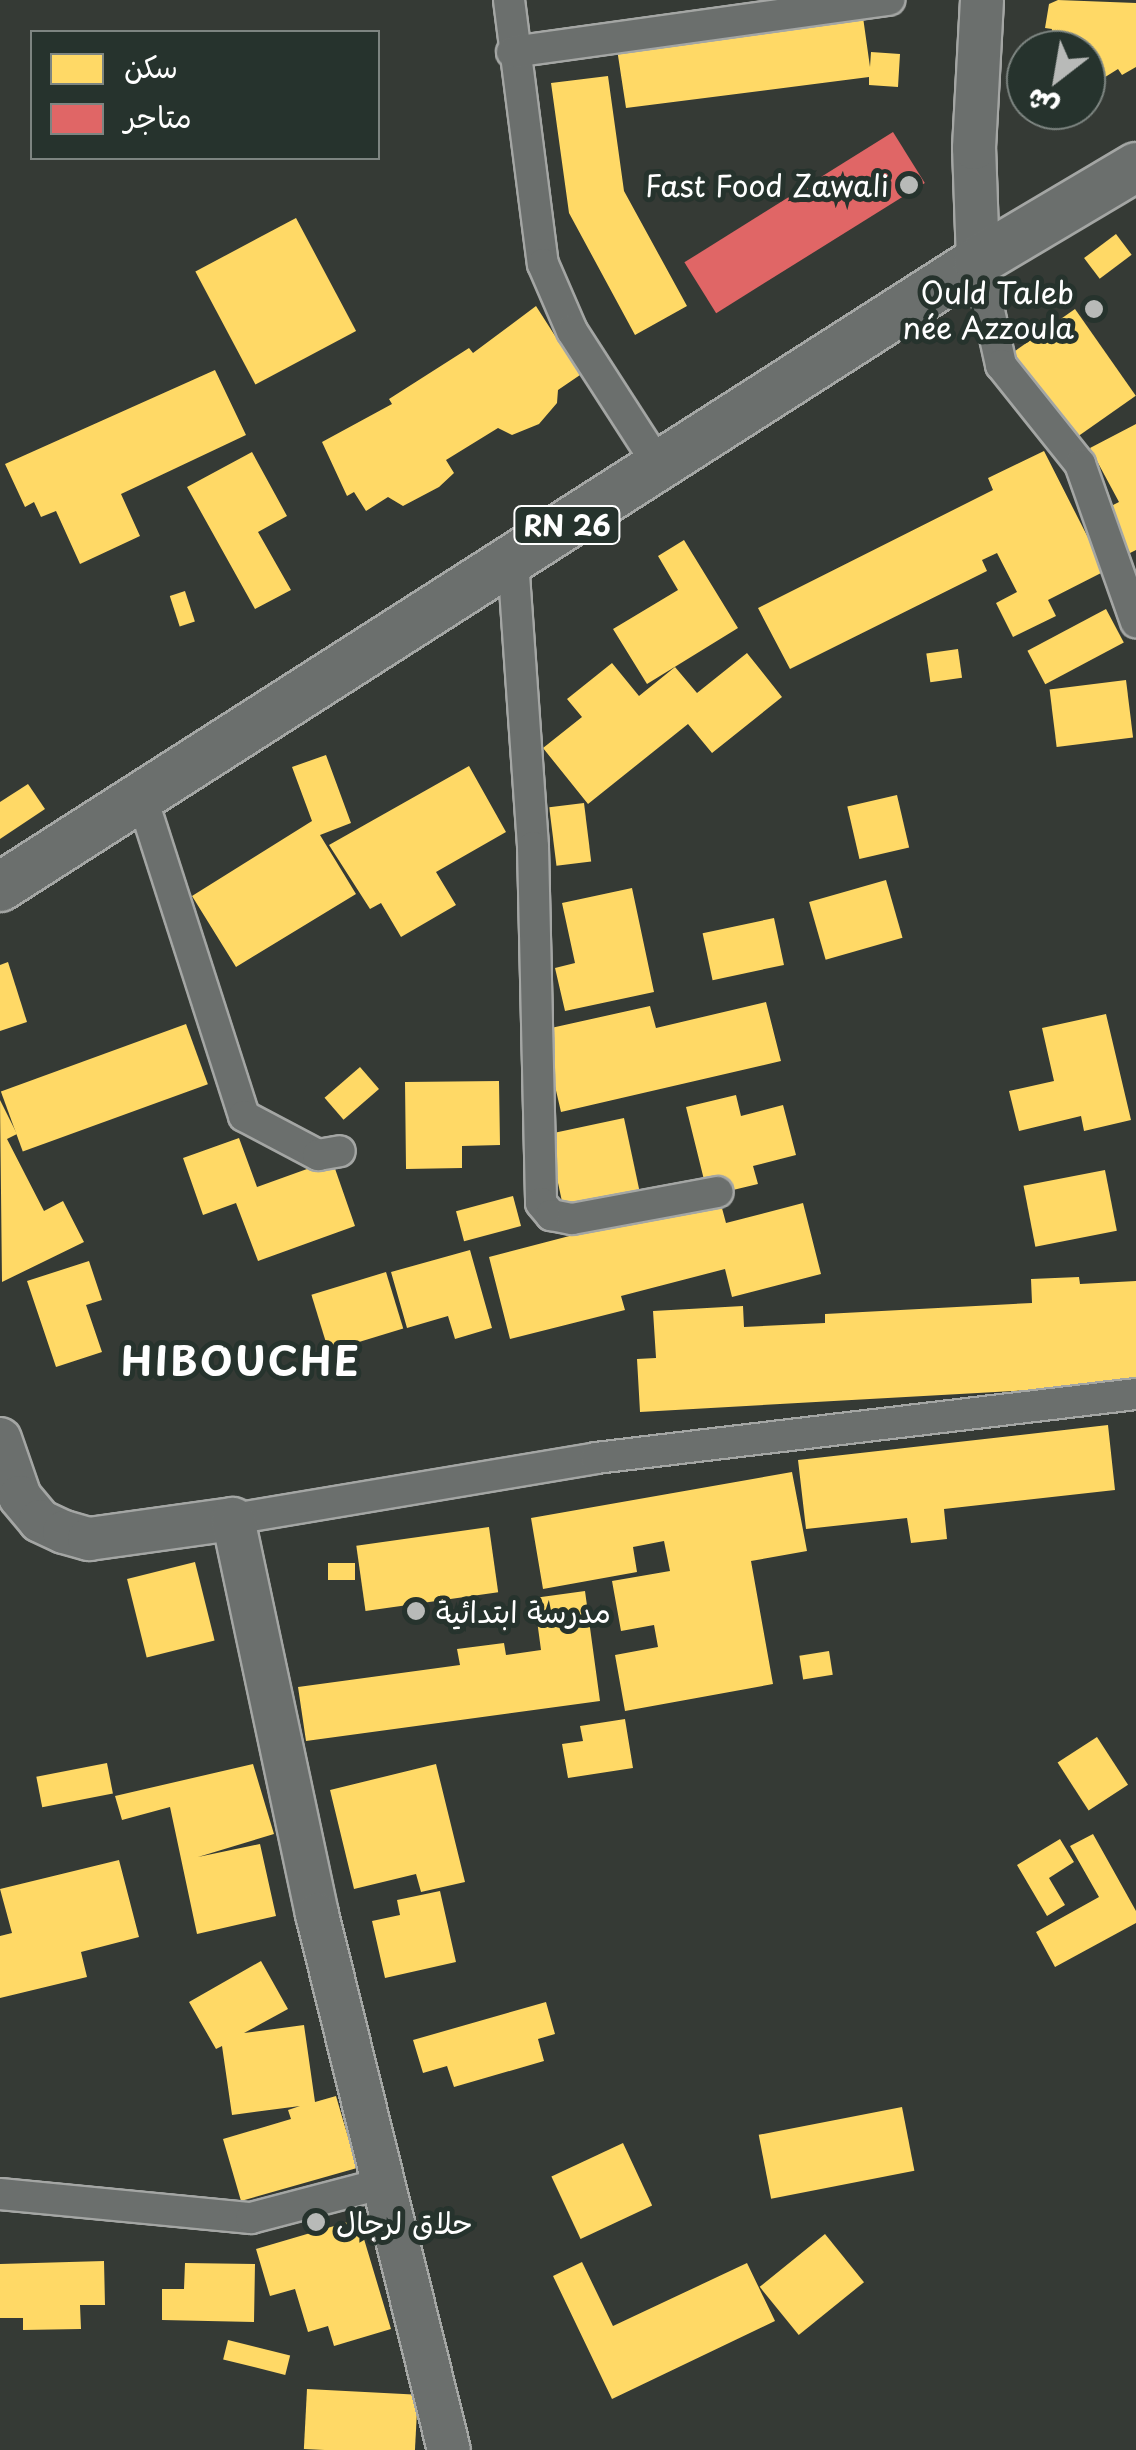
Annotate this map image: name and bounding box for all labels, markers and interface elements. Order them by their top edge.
legend [30,30,380,160]
north arrow [1006,30,1106,130]
text: سكن [124,43,178,88]
text: ش [1017,78,1066,131]
text: متاجر [124,93,192,138]
place label: Fast Food Zawali [645,167,889,203]
marker: Fast Food Zawali [898,174,920,196]
place label: Ould Taleb née Azzoula [900,274,1074,344]
marker: Ould Taleb née Azzoula [1083,298,1105,320]
road number: RN 26 [512,502,622,548]
district label: HIBOUCHE [121,1336,361,1384]
place label: مدرسة ابتدائية [436,1593,611,1629]
marker: مدرسة ابتدائية [405,1600,427,1622]
place label: حلاق لرجال [336,2204,473,2240]
marker: حلاق لرجال [305,2211,327,2233]

